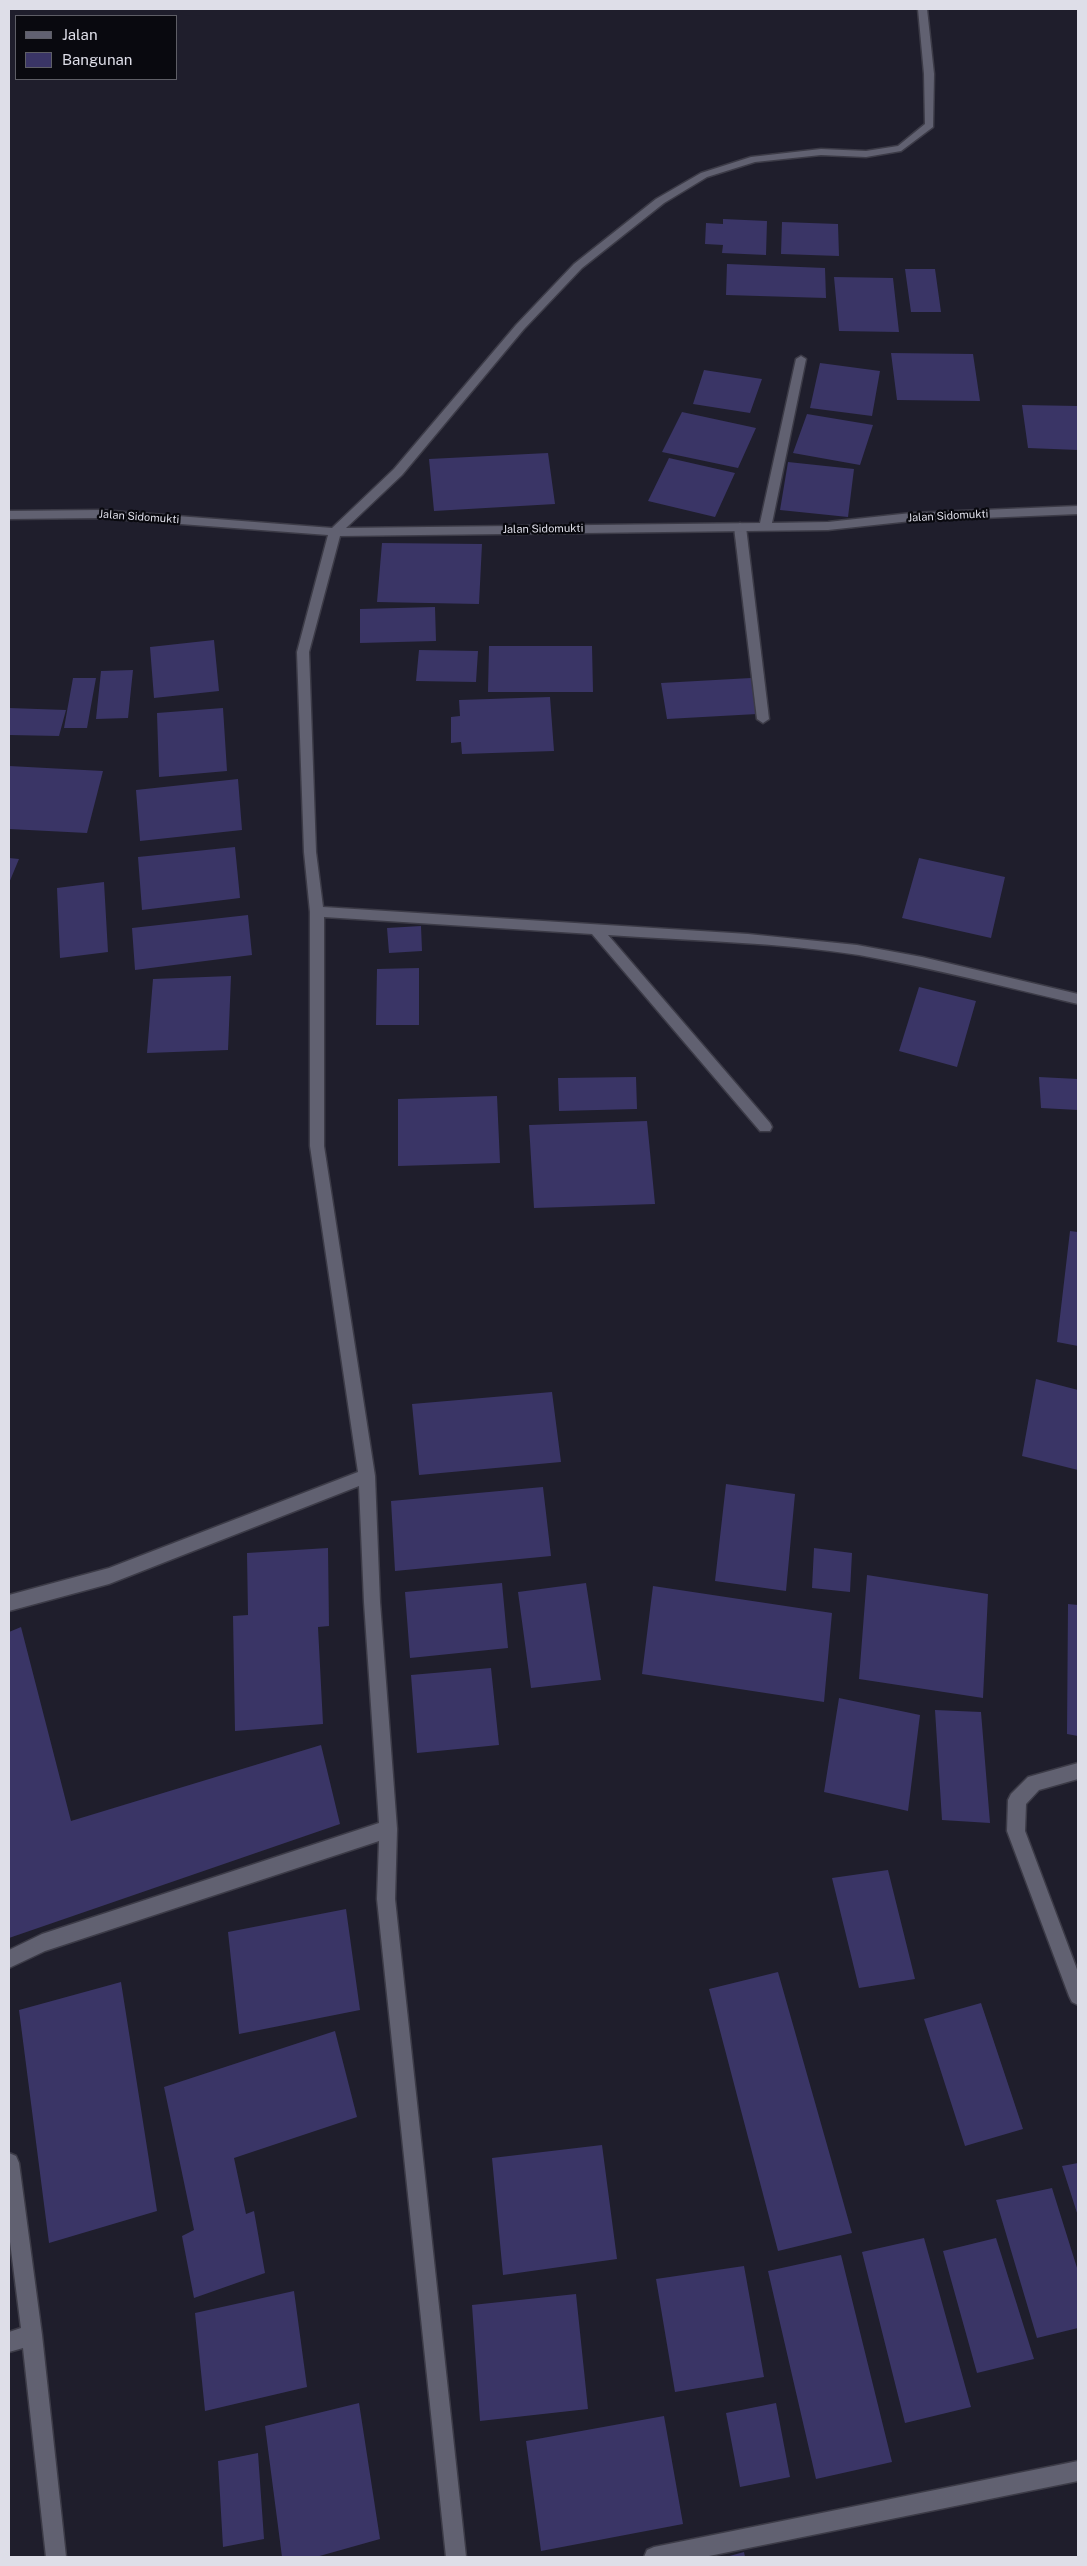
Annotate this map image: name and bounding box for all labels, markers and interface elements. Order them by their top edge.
legend [15,15,178,80]
text: Jalan [62,26,98,43]
text: Bangunan [62,51,133,68]
street label: Jalan Sidomukti [907,507,989,525]
street label: Jalan Sidomukti [98,508,180,526]
street label: Jalan Sidomukti [503,522,583,536]

